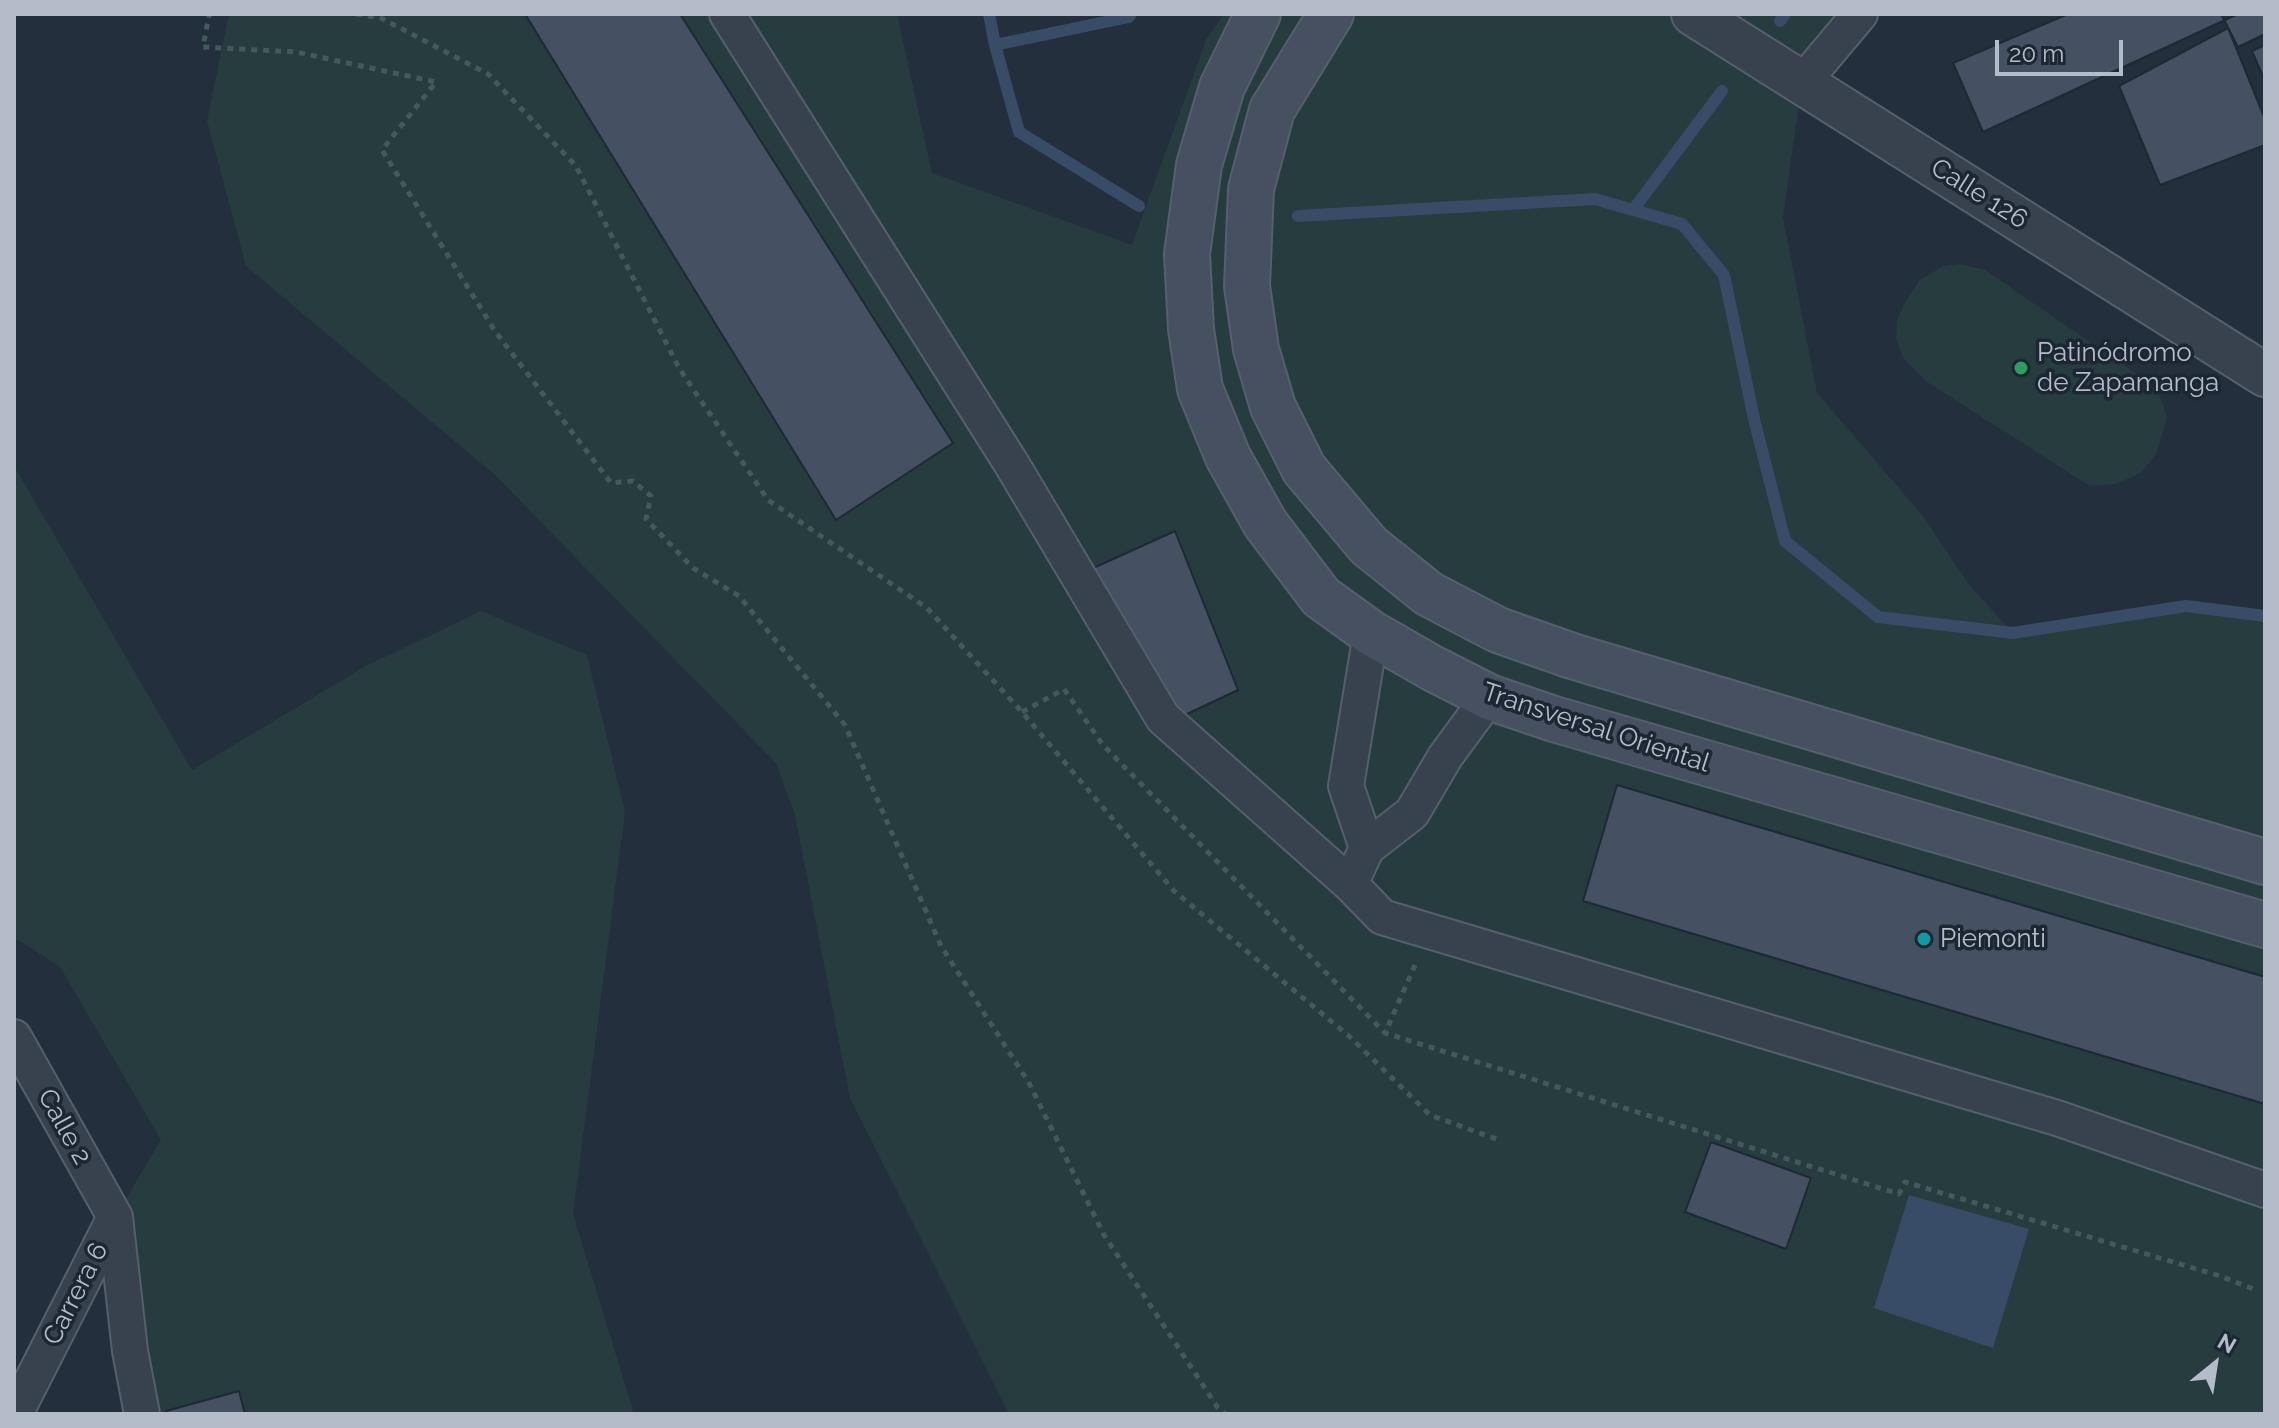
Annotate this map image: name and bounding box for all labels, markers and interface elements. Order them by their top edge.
scale bar [1999,24,2127,74]
text: 20 m [2009,39,2064,68]
street label: Calle 126 [1925,152,2033,236]
place label: Patinódromo de Zapamanga [2037,337,2219,398]
marker: Patinódromo de Zapamanga [2012,359,2030,377]
street label: Transversal Oriental [1479,677,1713,779]
place label: Piemonti [1940,923,2046,955]
marker: Piemonti [1915,930,1933,948]
street label: Calle 2 [31,1084,97,1170]
street label: Carrera 6 [37,1238,115,1350]
north arrow [2175,1324,2255,1404]
text: N [2213,1328,2241,1359]

